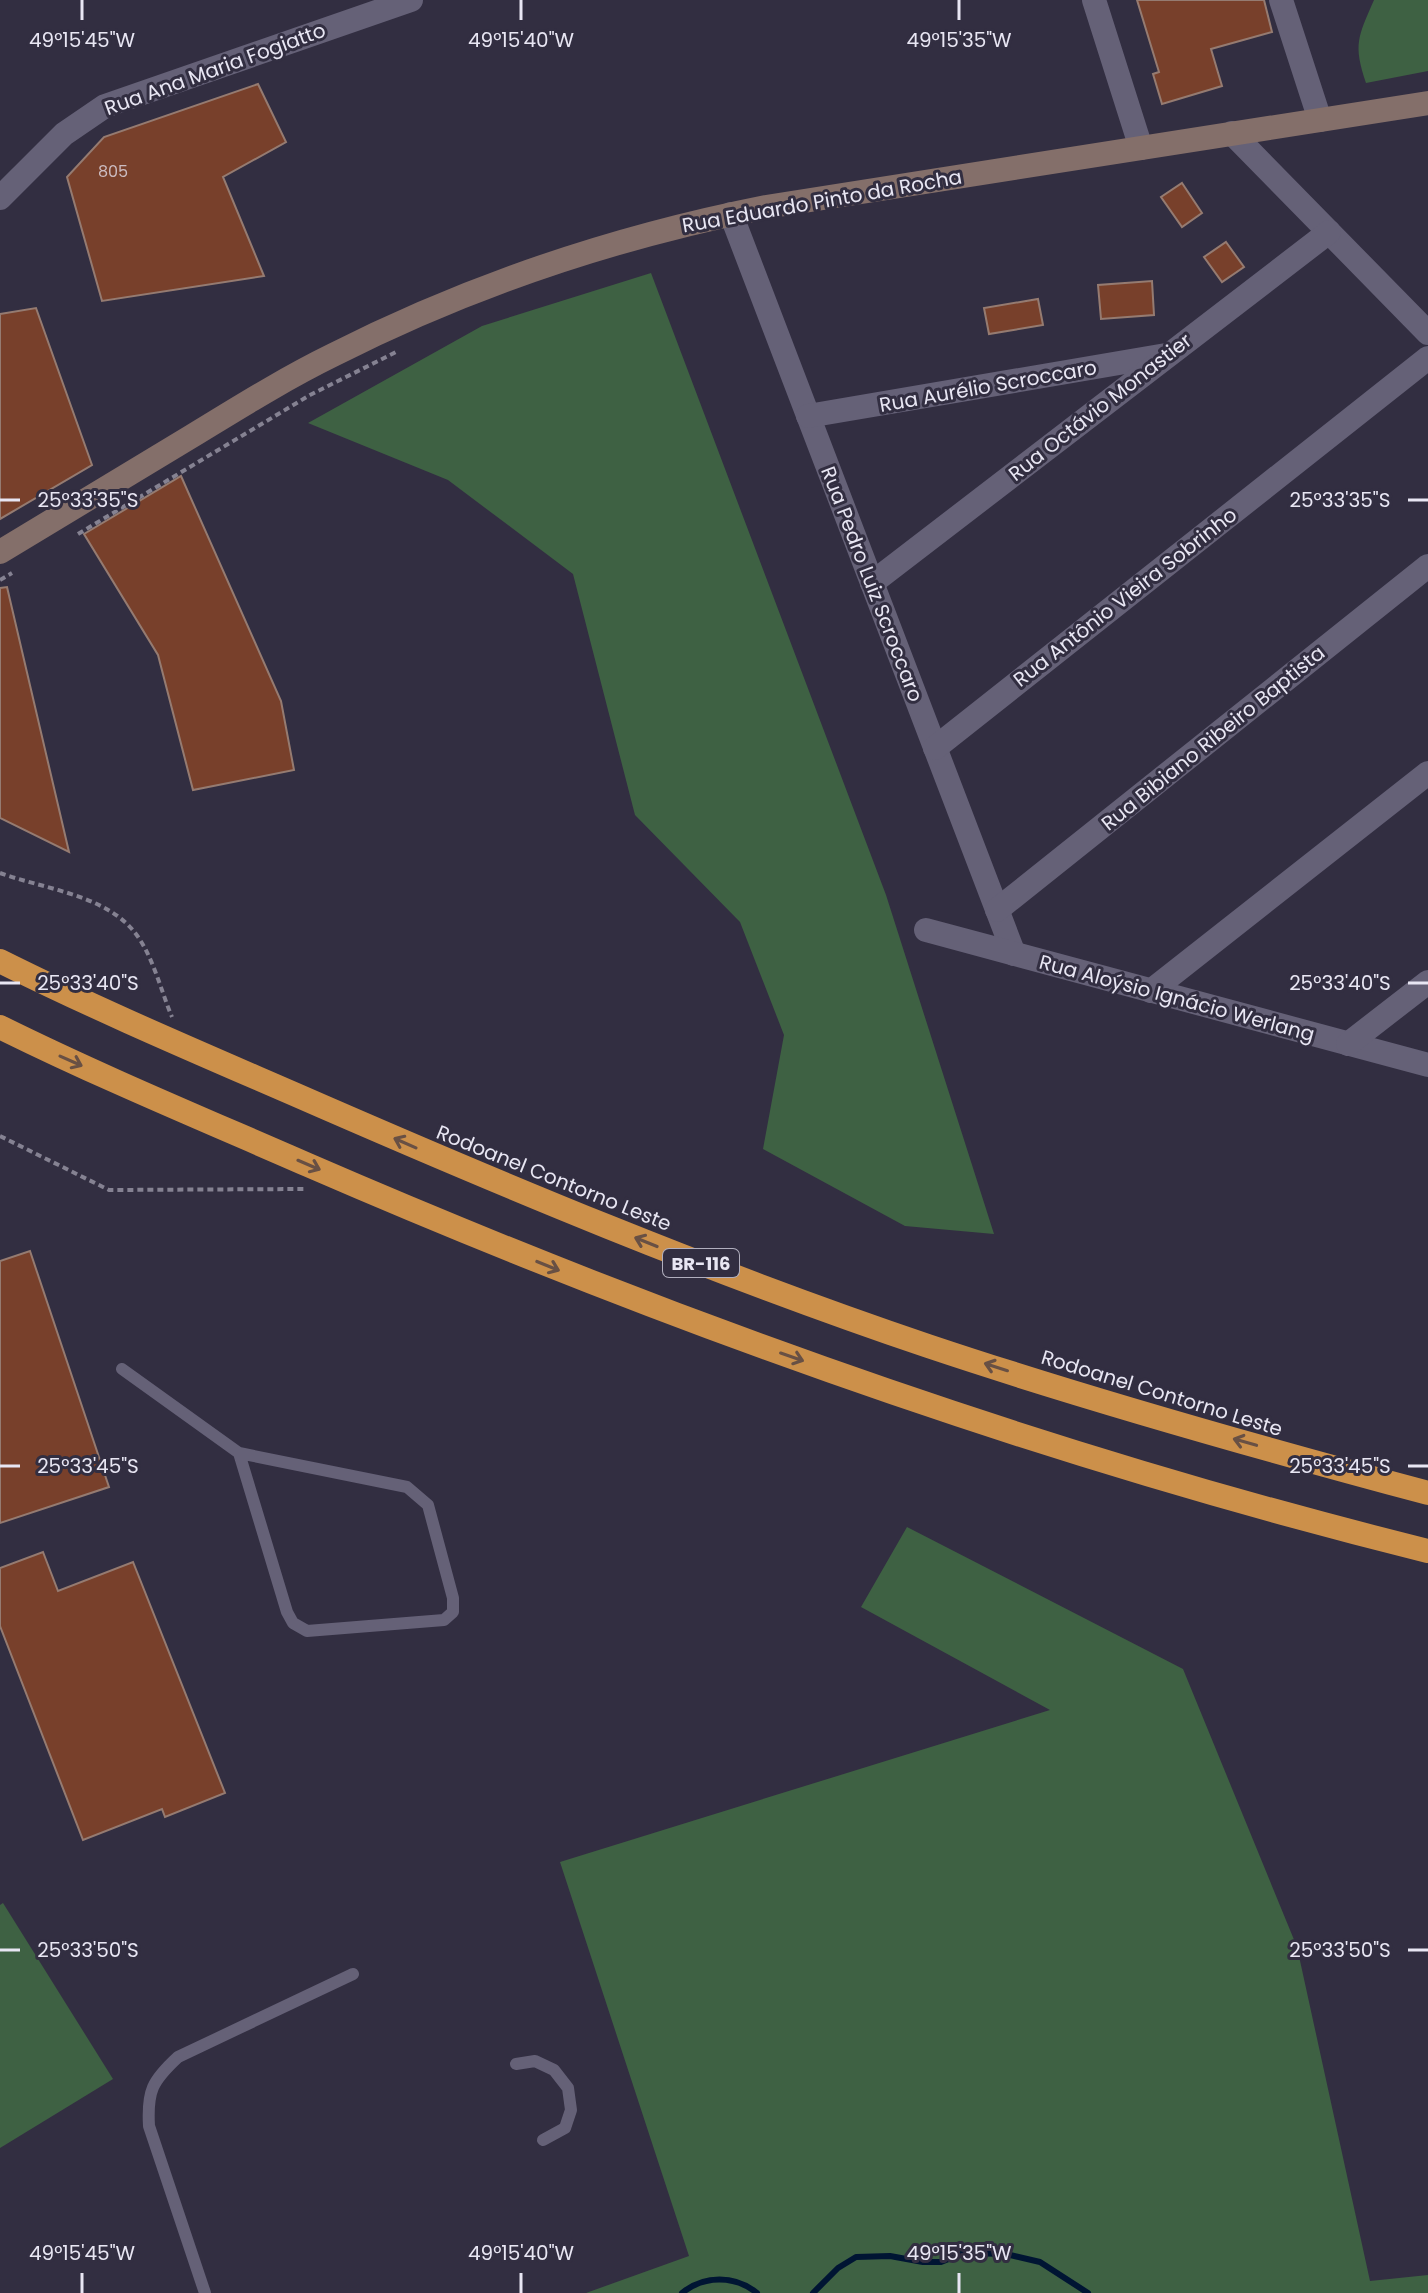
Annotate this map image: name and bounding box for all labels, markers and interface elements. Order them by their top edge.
street label: Rua Ana Maria Fogiatto [101,16,329,122]
text: 49°15'45"W [29,26,135,54]
text: 49°15'40"W [468,26,574,54]
text: 49°15'35"W [906,26,1012,54]
house number: 805 [98,160,128,183]
street label: Rua Eduardo Pinto da Rocha [680,163,964,239]
street label: Rua Octávio Monastier [1002,327,1198,487]
street label: Rua Aurélio Scroccaro [877,353,1099,419]
street label: Rua Pedro Luiz Scroccaro [814,462,930,706]
text: 25°33'35"S [38,486,138,514]
text: 25°33'35"S [1290,486,1390,514]
street label: Rua Antônio Vieira Sobrinho [1007,501,1243,693]
street label: Rua Bibiano Ribeiro Baptista [1095,639,1331,837]
street label: Rua Aloýsio Ignácio Werlang [1036,948,1318,1048]
text: 25°33'40"S [37,969,139,997]
text: 25°33'40"S [1289,969,1391,997]
one-way arrow [58,1054,82,1069]
street label: Rodoanel Contorno Leste [432,1118,676,1238]
one-way arrow [394,1134,418,1149]
one-way arrow [297,1158,321,1173]
one-way arrow [634,1233,659,1248]
road number: BR-116 [663,1249,739,1277]
one-way arrow [535,1260,560,1274]
street label: Rodoanel Contorno Leste [1038,1343,1286,1443]
one-way arrow [779,1351,804,1365]
one-way arrow [984,1359,1009,1374]
one-way arrow [1232,1434,1258,1449]
text: 25°33'45"S [37,1452,139,1480]
text: 25°33'45"S [1289,1452,1391,1480]
text: 25°33'50"S [37,1936,139,1964]
text: 25°33'50"S [1289,1936,1391,1964]
text: 49°15'45"W [29,2239,135,2267]
text: 49°15'40"W [468,2239,574,2267]
text: 49°15'35"W [906,2239,1012,2267]

